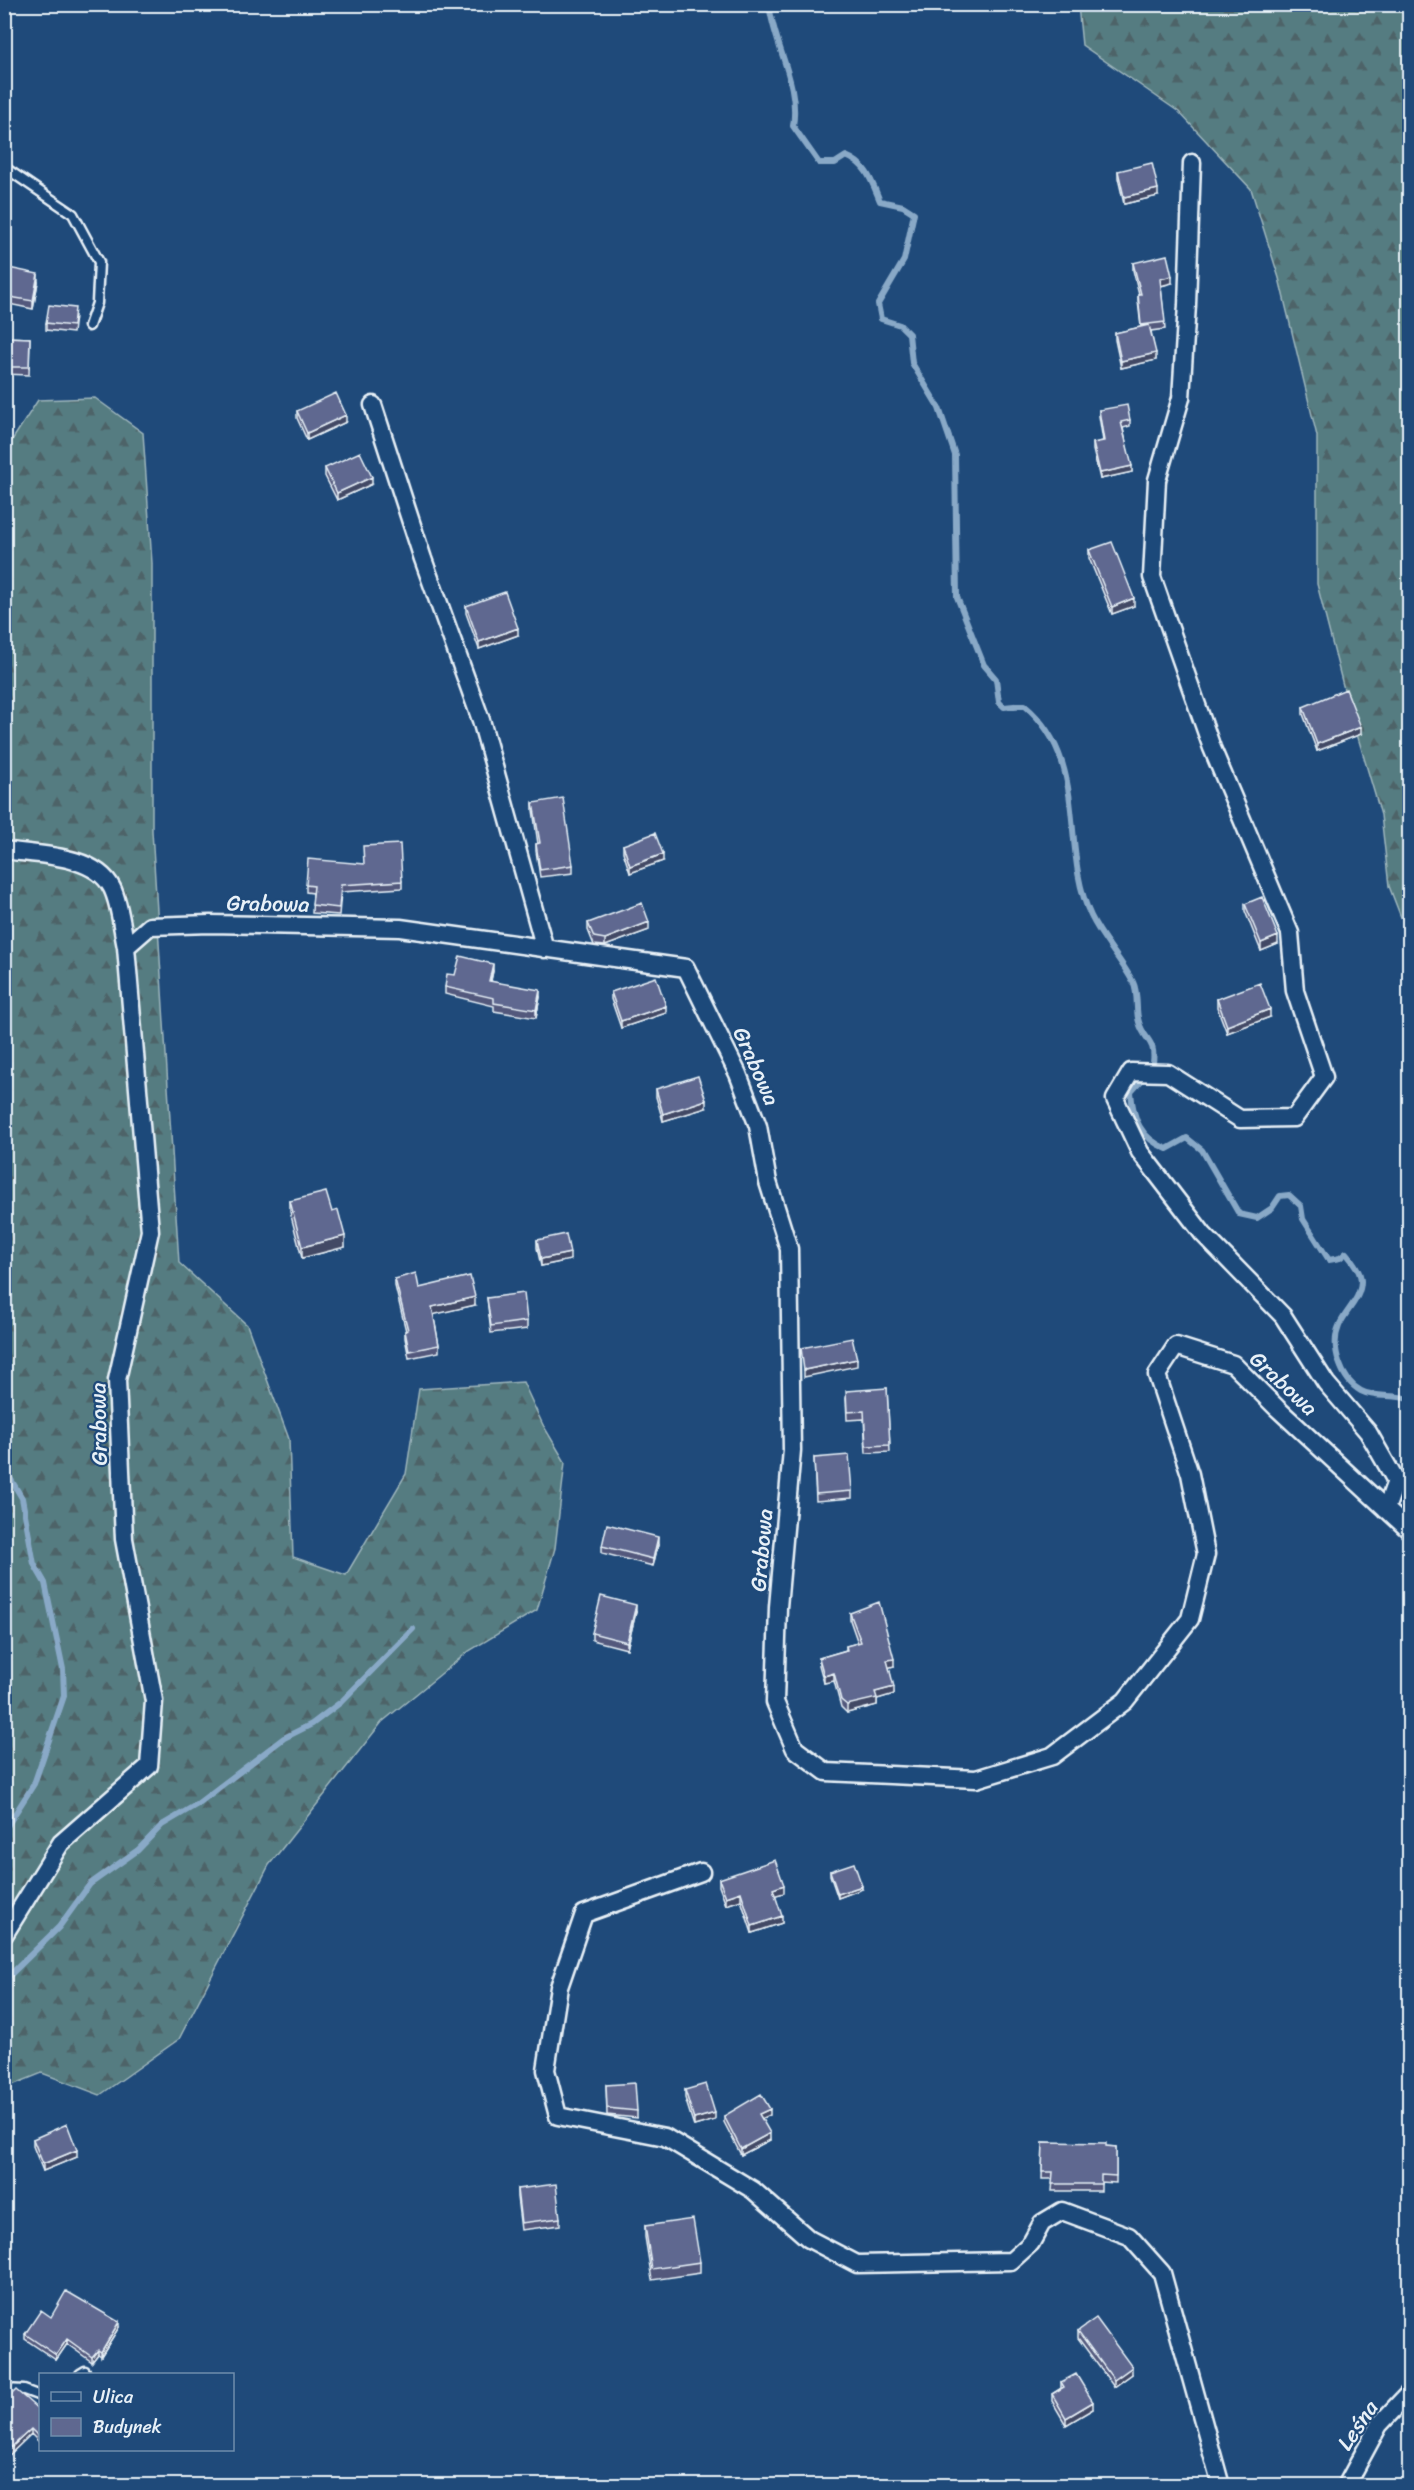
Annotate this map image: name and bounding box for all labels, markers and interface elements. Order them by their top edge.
street label: Grabowa [226,883,310,924]
street label: Grabowa [722,1020,791,1112]
street label: Grabowa [1240,1341,1327,1426]
street label: Grabowa [78,1382,119,1466]
street label: Grabowa [738,1507,785,1593]
legend [39,2373,234,2451]
text: Ulica [93,2381,134,2413]
street label: Leśna [1326,2391,1389,2459]
text: Budynek [93,2411,162,2443]

